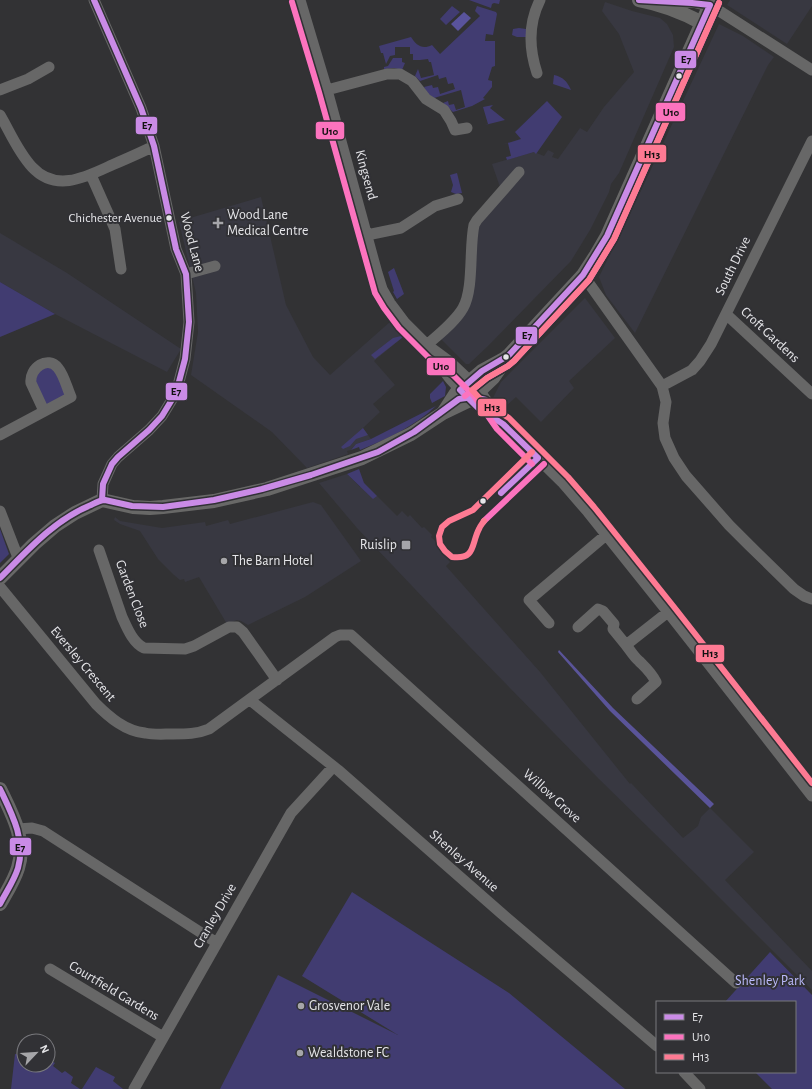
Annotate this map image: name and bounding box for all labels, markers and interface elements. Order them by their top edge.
line badge: E7 [674,50,697,69]
text: E7 [681,54,691,65]
unlabelled marker [674,71,684,81]
line badge: U10 [655,102,686,122]
text: U10 [663,107,680,118]
line badge: E7 [135,116,158,135]
text: E7 [142,120,152,131]
line badge: U10 [315,121,345,140]
text: U10 [322,126,339,137]
line badge: H13 [637,144,667,163]
street label: Kingsend [353,148,379,202]
text: H13 [644,149,660,160]
place label: Wood Lane Medical Centre [227,208,308,238]
street label: Wood Lane [177,211,207,273]
place label: Chichester Avenue [69,212,162,225]
marker: Chichester Avenue [164,213,174,223]
marker: Wood Lane Medical Centre [212,217,224,229]
street label: South Drive [713,234,753,298]
street label: Croft Gardens [738,304,802,366]
line badge: E7 [515,326,538,345]
text: E7 [522,330,532,341]
unlabelled marker [501,352,511,362]
line badge: U10 [426,357,456,376]
text: U10 [433,361,450,372]
line badge: E7 [165,382,188,401]
text: E7 [171,386,181,397]
line badge: H13 [477,398,507,417]
text: H13 [484,402,500,413]
unlabelled marker [478,496,488,506]
place label: Ruislip [360,538,397,552]
marker: Ruislip [400,539,412,551]
place label: The Barn Hotel [232,554,313,568]
marker: The Barn Hotel [219,556,229,566]
street label: Garden Close [113,558,151,630]
street label: Eversley Crescent [48,624,119,705]
line badge: H13 [695,644,725,663]
text: H13 [702,648,718,659]
street label: Willow Grove [520,766,584,826]
street label: Shenley Avenue [427,827,501,895]
line badge: E7 [9,837,32,856]
text: E7 [15,842,25,853]
street label: Cranley Drive [191,881,239,951]
street label: Courtfield Gardens [67,959,161,1023]
park label: Shenley Park [735,974,806,988]
place label: Grosvenor Vale [309,999,390,1013]
marker: Grosvenor Vale [296,1001,306,1011]
legend [656,1001,796,1073]
text: E7 [692,1011,703,1023]
text: U10 [692,1031,710,1043]
north arrow [16,1033,56,1073]
text: N [38,1043,51,1055]
place label: Wealdstone FC [308,1046,389,1060]
marker: Wealdstone FC [295,1048,305,1058]
text: H13 [692,1051,709,1063]

